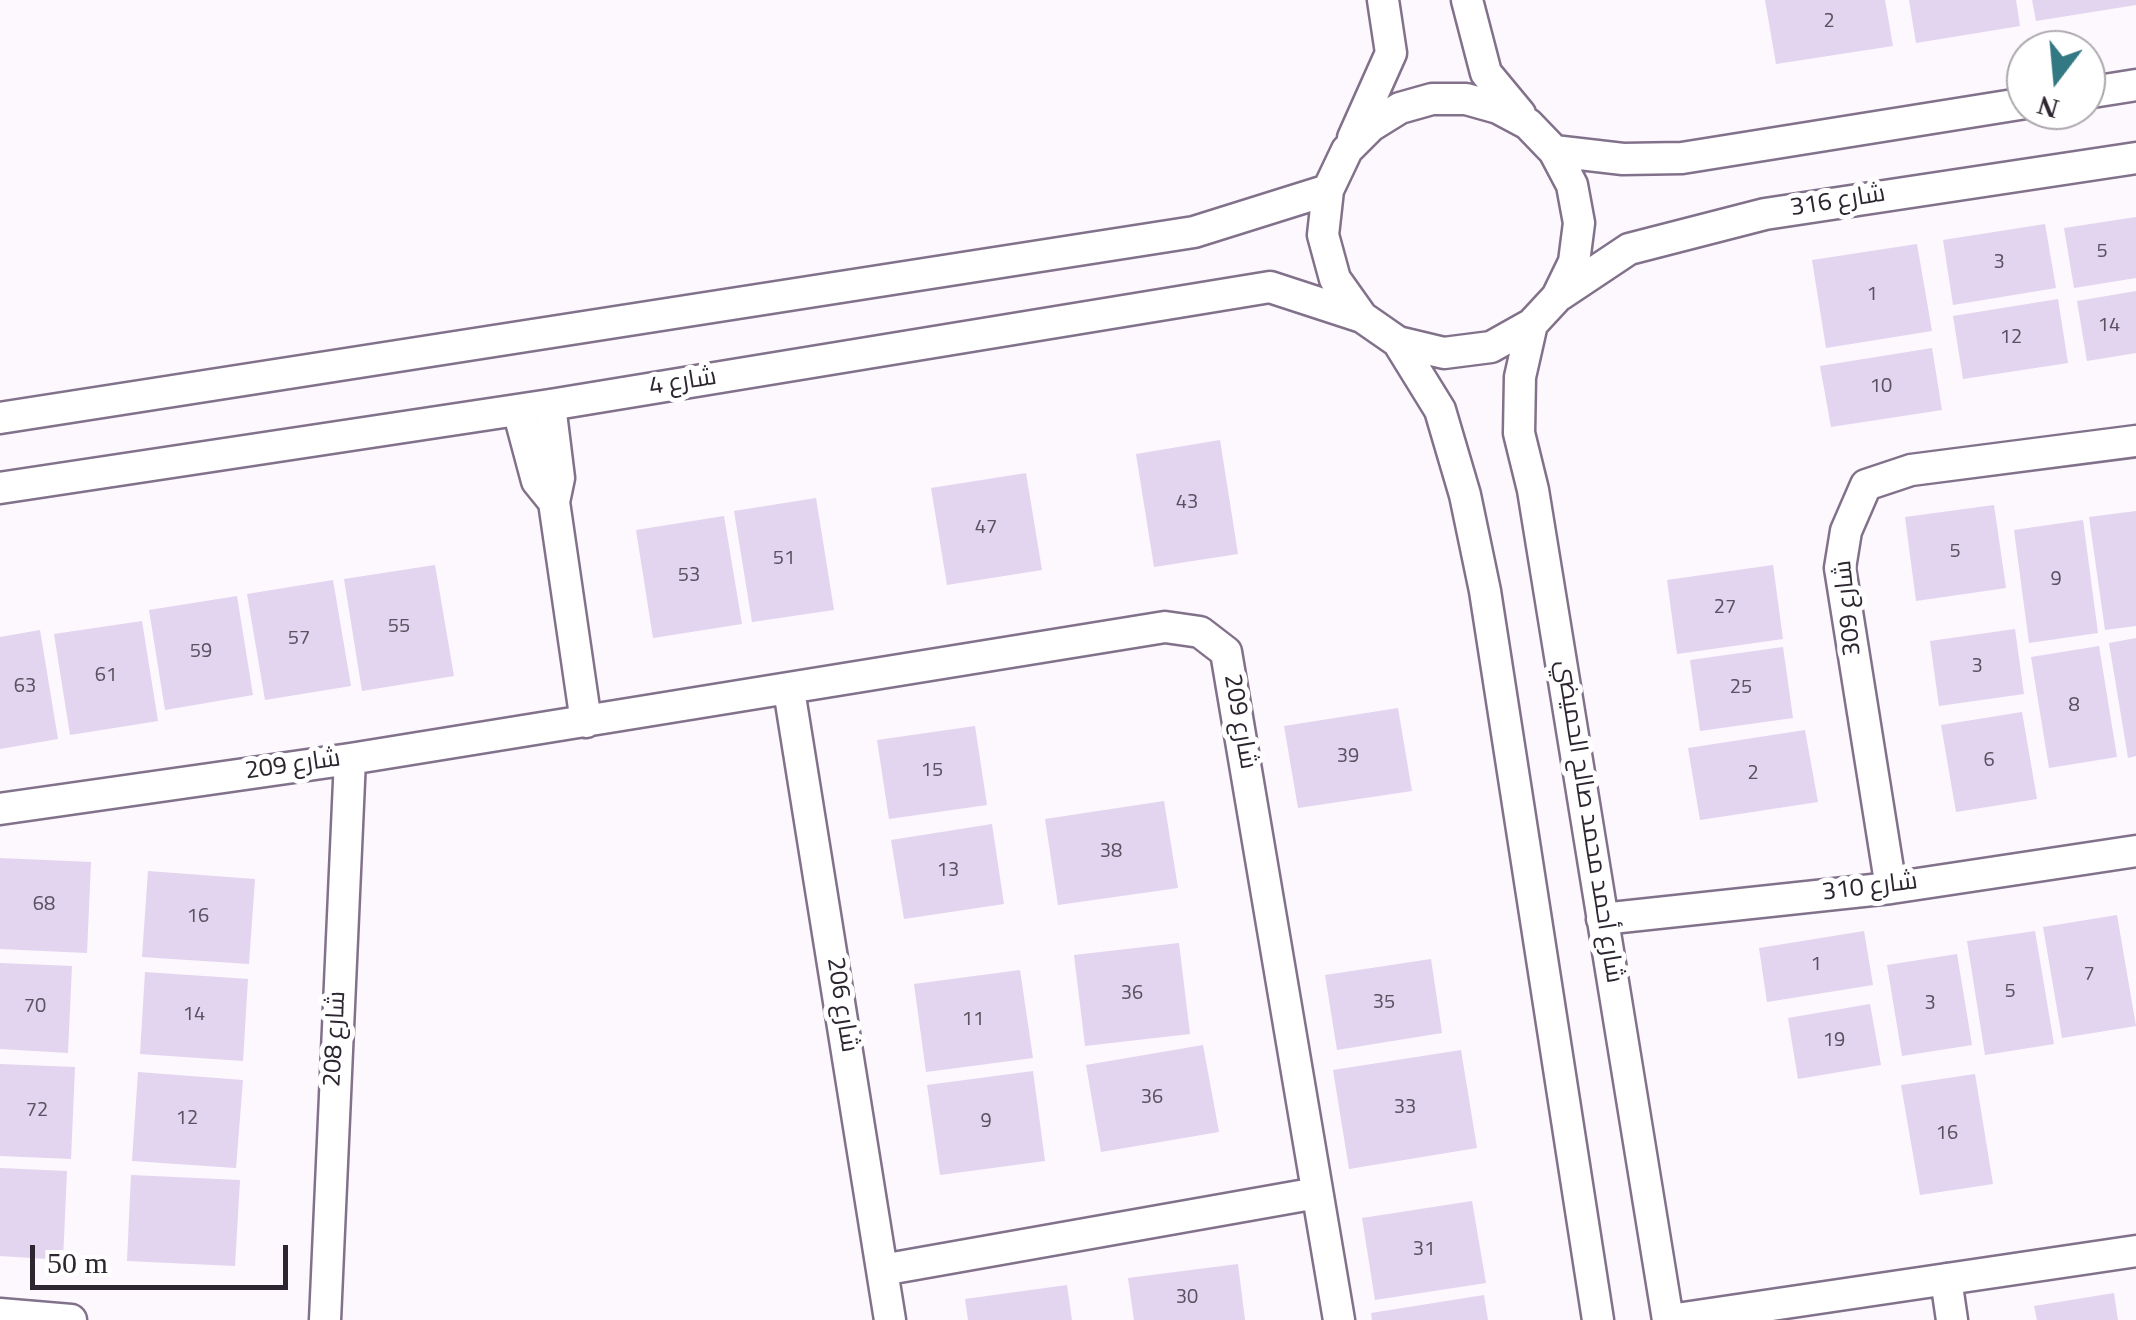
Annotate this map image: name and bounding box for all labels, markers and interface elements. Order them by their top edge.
house number: 2 [1823,11,1835,35]
north arrow [2006,30,2106,130]
text: N [2034,90,2062,125]
street label: شارع 316 [1788,181,1888,225]
house number: 5 [2096,241,2108,265]
house number: 3 [1993,252,2005,276]
house number: 1 [1866,284,1878,308]
house number: 14 [2098,315,2120,339]
house number: 12 [2000,327,2022,351]
street label: شارع 4 [647,364,719,404]
house number: 10 [1870,376,1892,400]
house number: 43 [1176,492,1198,516]
house number: 47 [975,517,997,541]
house number: 5 [1949,541,1961,565]
house number: 51 [773,548,795,572]
street label: شارع 309 [1830,559,1870,657]
house number: 53 [678,565,700,589]
house number: 9 [2050,569,2062,593]
house number: 27 [1714,597,1736,621]
house number: 55 [388,616,410,640]
house number: 57 [288,628,310,652]
house number: 59 [190,641,212,665]
house number: 3 [1971,656,1983,680]
street label: شارع أحمد محمد صالح الحميضي [1547,658,1627,986]
house number: 61 [95,665,117,689]
street label: شارع 209 [1215,672,1261,772]
house number: 63 [14,676,36,700]
house number: 25 [1730,677,1752,701]
house number: 8 [2068,695,2080,719]
street label: شارع 209 [243,745,343,789]
house number: 39 [1337,746,1359,770]
house number: 6 [1983,750,1995,774]
house number: 15 [921,760,943,784]
house number: 2 [1747,763,1759,787]
house number: 38 [1100,841,1122,865]
house number: 13 [937,860,959,884]
street label: شارع 310 [1821,868,1919,910]
house number: 68 [33,894,55,918]
house number: 16 [187,906,209,930]
house number: 1 [1810,954,1822,978]
street label: شارع 206 [818,955,862,1055]
house number: 7 [2083,964,2095,988]
house number: 5 [2004,981,2016,1005]
house number: 36 [1121,983,1143,1007]
street label: شارع 208 [320,990,354,1088]
house number: 35 [1373,992,1395,1016]
house number: 3 [1924,993,1936,1017]
house number: 70 [24,996,46,1020]
house number: 14 [183,1004,205,1028]
house number: 11 [962,1009,984,1033]
house number: 19 [1823,1030,1845,1054]
house number: 36 [1141,1087,1163,1111]
house number: 33 [1394,1097,1416,1121]
house number: 72 [26,1100,48,1124]
house number: 12 [176,1108,198,1132]
house number: 9 [980,1111,992,1135]
house number: 16 [1936,1123,1958,1147]
scale bar [35,1225,292,1287]
house number: 31 [1413,1239,1435,1263]
text: 50 m [47,1246,108,1279]
house number: 30 [1176,1287,1198,1311]

